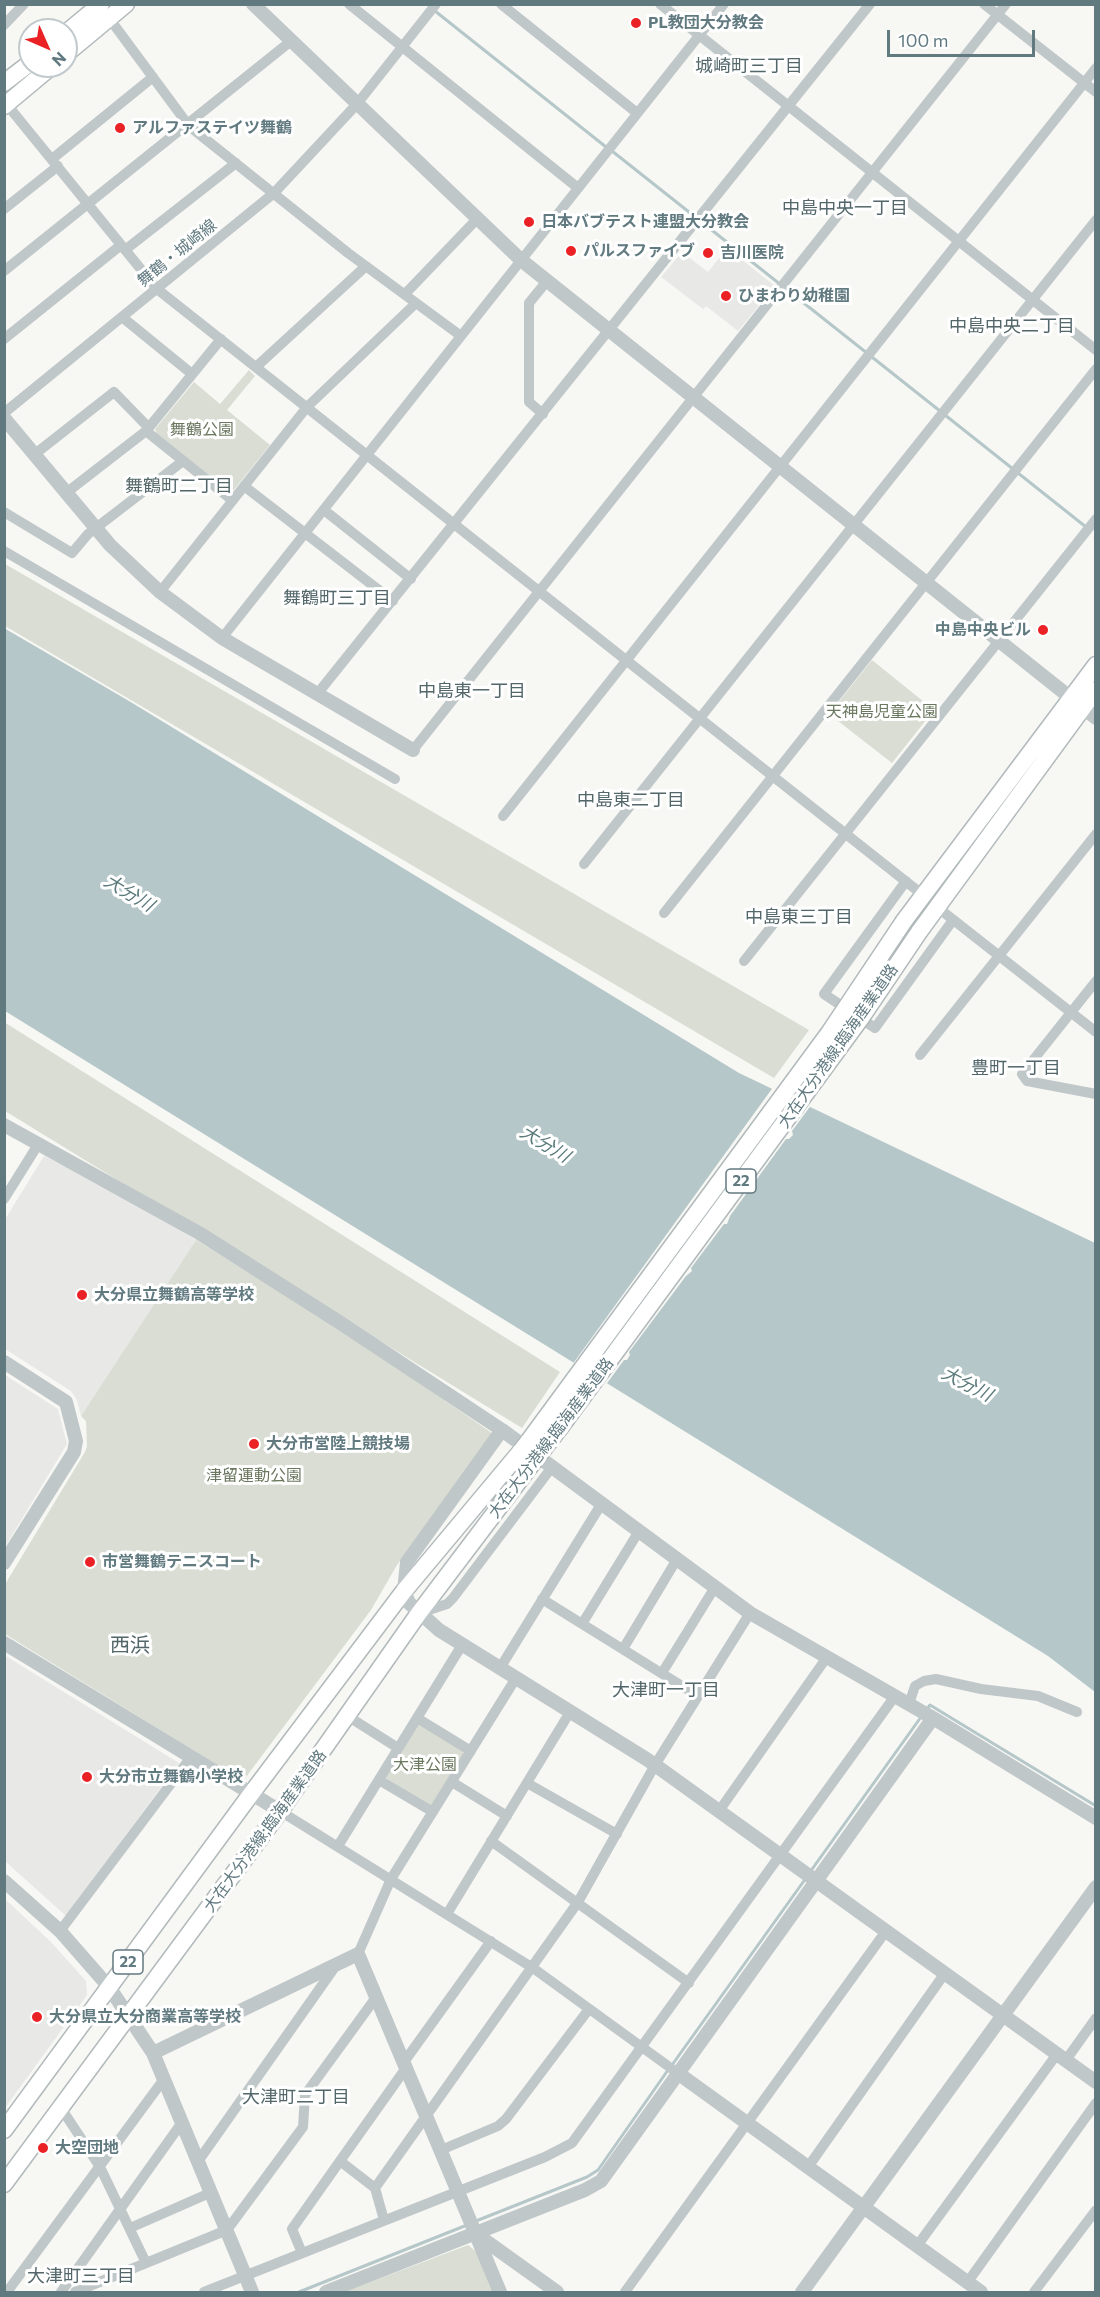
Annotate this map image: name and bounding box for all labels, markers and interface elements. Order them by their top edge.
place label: PL教団大分教会 [648,13,764,33]
marker: PL教団大分教会 [629,16,643,30]
north arrow [18,18,78,78]
scale bar [890,18,1038,56]
text: 100 m [898,29,948,51]
text: N [49,49,71,71]
district label: 城崎町三丁目 [695,55,803,77]
place label: アルファステイツ舞鶴 [132,118,292,138]
marker: アルファステイツ舞鶴 [113,121,127,135]
district label: 中島中央一丁目 [782,197,908,219]
place label: 日本バブテスト連盟大分教会 [541,212,749,232]
street label: 舞鶴・城崎線 [134,215,220,291]
marker: 日本バブテスト連盟大分教会 [522,215,536,229]
place label: パルスファイブ [583,241,695,261]
place label: 吉川医院 [720,243,784,263]
marker: パルスファイブ [564,244,578,258]
marker: 吉川医院 [701,246,715,260]
place label: ひまわり幼稚園 [738,286,850,306]
marker: ひまわり幼稚園 [719,289,733,303]
district label: 中島中央二丁目 [949,315,1075,337]
park label: 舞鶴公園 [170,420,234,440]
district label: 舞鶴町二丁目 [125,475,233,497]
district label: 舞鶴町三丁目 [283,587,391,609]
place label: 中島中央ビル [935,620,1031,640]
marker: 中島中央ビル [1036,623,1050,637]
district label: 中島東一丁目 [418,680,526,702]
park label: 天神島児童公園 [826,702,938,722]
district label: 中島東二丁目 [577,789,685,811]
water label: 大分川 [100,870,158,916]
district label: 中島東三丁目 [745,906,853,928]
street label: 大在大分港線;臨海産業道路 [774,960,902,1132]
district label: 豊町一丁目 [971,1057,1061,1079]
water label: 大分川 [516,1121,574,1167]
road number: 22 [726,1169,756,1193]
place label: 大分県立舞鶴高等学校 [94,1285,254,1305]
marker: 大分県立舞鶴高等学校 [75,1288,89,1302]
street label: 大在大分港線;臨海産業道路 [484,1354,618,1522]
water label: 大分川 [938,1362,996,1406]
place label: 大分市営陸上競技場 [266,1434,410,1454]
marker: 大分市営陸上競技場 [247,1437,261,1451]
park label: 津留運動公園 [206,1466,302,1486]
place label: 市営舞鶴テニスコート [102,1552,262,1572]
marker: 市営舞鶴テニスコート [83,1555,97,1569]
district label: 西浜 [110,1633,150,1657]
district label: 大津町一丁目 [612,1679,720,1701]
street label: 大在大分港線;臨海産業道路 [200,1746,330,1916]
park label: 大津公園 [393,1755,457,1775]
place label: 大分市立舞鶴小学校 [99,1767,243,1787]
marker: 大分市立舞鶴小学校 [80,1770,94,1784]
road number: 22 [113,1950,143,1974]
place label: 大分県立大分商業高等学校 [49,2007,241,2027]
marker: 大分県立大分商業高等学校 [30,2010,44,2024]
district label: 大津町二丁目 [242,2086,350,2108]
place label: 大空団地 [55,2138,119,2158]
marker: 大空団地 [36,2141,50,2155]
district label: 大津町三丁目 [27,2265,135,2287]

